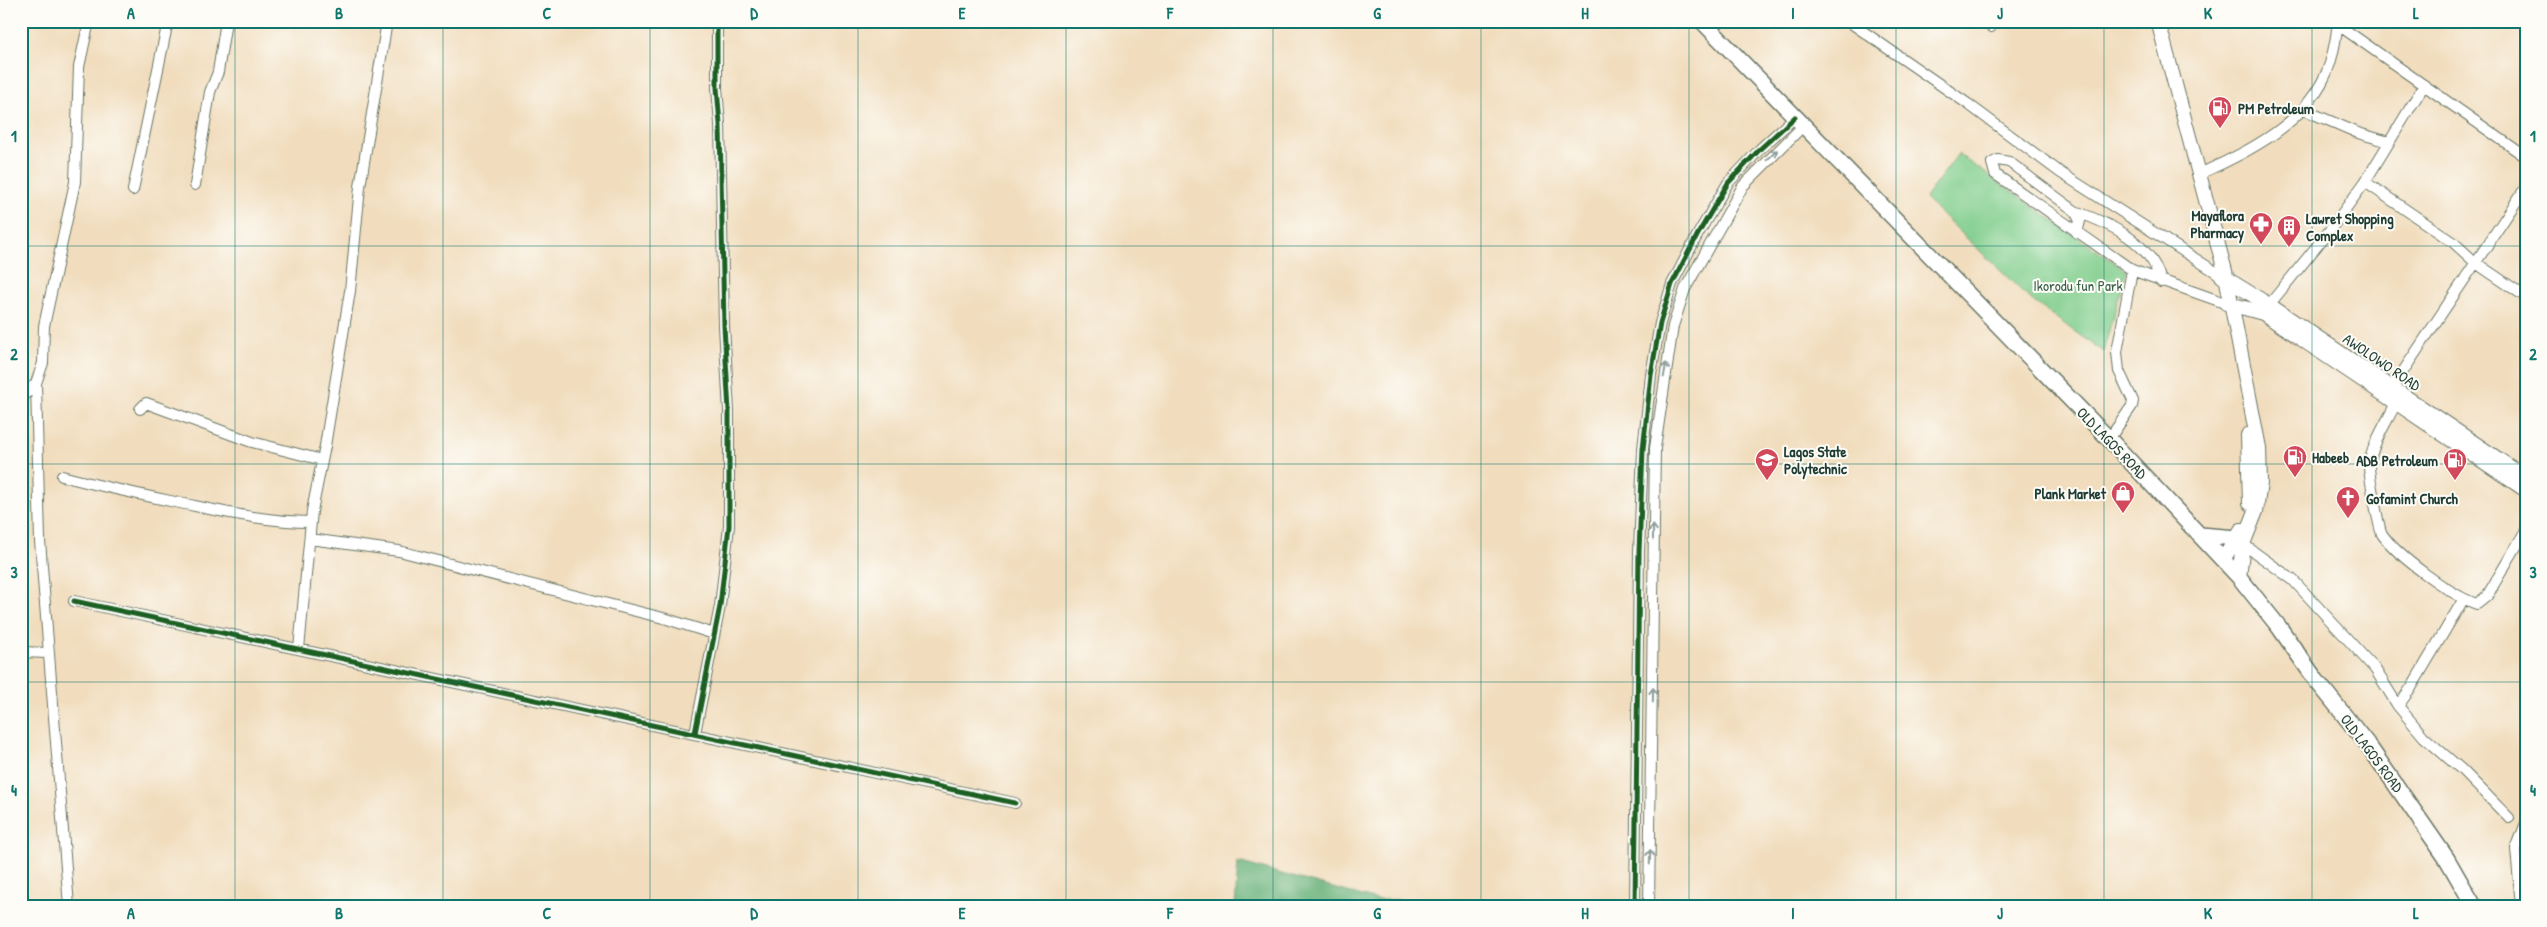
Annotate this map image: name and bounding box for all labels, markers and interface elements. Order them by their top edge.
text: A [127,2,135,24]
text: B [335,2,343,24]
text: C [543,2,552,24]
text: D [750,2,758,24]
text: E [958,2,966,24]
text: F [1166,2,1174,24]
text: G [1373,2,1381,24]
text: H [1581,2,1589,24]
text: I [1791,2,1795,24]
text: J [1997,2,2003,24]
text: K [2204,2,2213,24]
text: L [2413,2,2419,24]
fuel station icon: PM Petroleum [2207,95,2233,129]
place label: PM Petroleum [2238,98,2314,119]
text: 1 [11,125,17,147]
text: 1 [2530,125,2536,147]
one-way arrow [1766,149,1778,161]
place label: Mayaflora Pharmacy [2191,205,2245,244]
place label: Lawret Shopping Complex [2306,208,2394,247]
pharmacy icon: Mayaflora Pharmacy [2248,211,2274,245]
building icon: Lawret Shopping Complex [2276,214,2302,248]
park label: Ikorodu fun Park [2033,275,2123,296]
street label: AWOLOWO ROAD [2339,328,2426,396]
text: 2 [10,343,18,365]
text: 2 [2529,343,2537,365]
one-way arrow [1660,363,1670,379]
street label: OLD LAGOS ROAD [2072,402,2152,484]
place label: Lagos State Polytechnic [1784,441,1848,480]
fuel station icon: Habeeb [2282,444,2308,478]
school or university icon: Lagos State Polytechnic [1754,447,1780,481]
place label: Habeeb [2312,447,2349,468]
fuel station icon: ADB Petroleum [2442,447,2468,481]
place label: ADB Petroleum [2356,450,2438,471]
shop icon: Plank Market [2110,480,2136,514]
place label: Plank Market [2035,483,2107,504]
church icon: Gofamint Church [2335,485,2361,519]
place label: Gofamint Church [2366,488,2459,509]
one-way arrow [1648,524,1658,540]
text: 3 [10,561,18,583]
text: 3 [2529,561,2537,583]
one-way arrow [1648,687,1658,703]
street label: OLD LAGOS ROAD [2336,710,2409,797]
text: 4 [11,779,17,801]
text: 4 [2530,779,2536,801]
one-way arrow [1645,849,1655,866]
text: A [127,902,135,924]
text: B [335,902,343,924]
text: C [543,902,552,924]
text: D [750,902,758,924]
text: E [958,902,966,924]
text: F [1166,902,1174,924]
text: G [1373,902,1381,924]
text: H [1581,902,1589,924]
text: I [1791,902,1795,924]
text: J [1997,902,2003,924]
text: K [2204,902,2213,924]
text: L [2413,902,2419,924]

